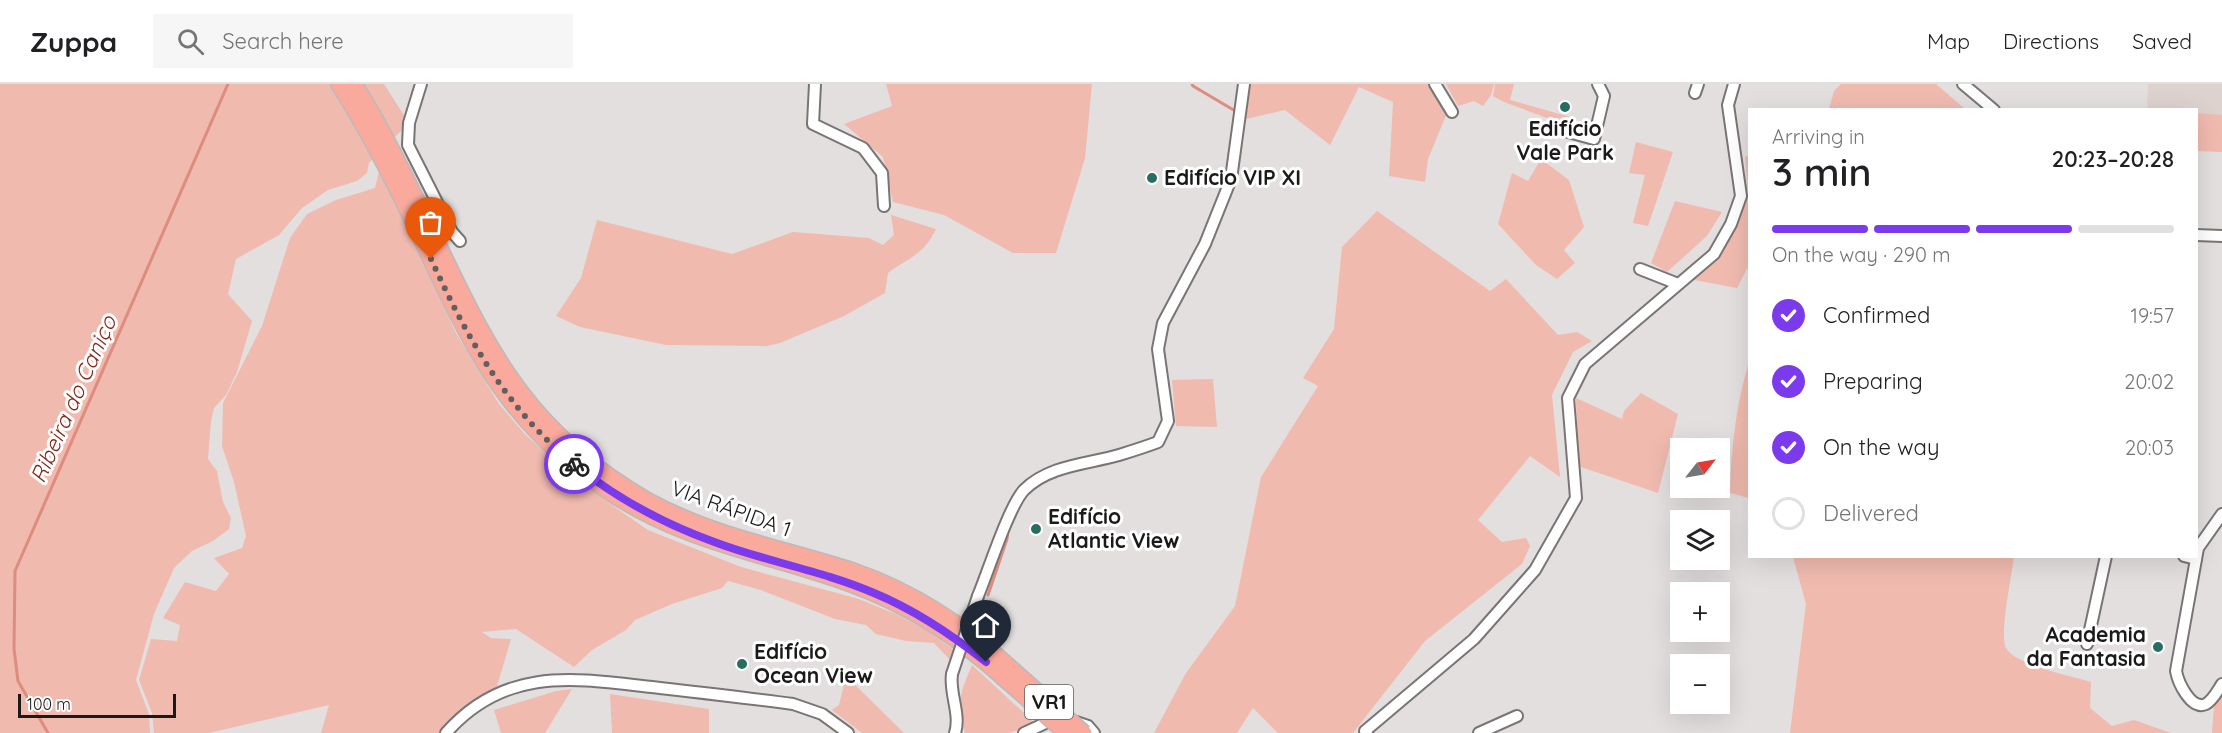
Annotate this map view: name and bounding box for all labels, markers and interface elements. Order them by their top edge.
search box [153,14,573,68]
text: Zuppa [30,24,117,59]
icon: search [174,25,207,58]
text: Search here [222,27,344,55]
text: Map [1927,28,1970,54]
text: Directions [2003,28,2099,54]
text: Saved [2132,28,2192,54]
marker: Edifício Vale Park [1558,100,1572,114]
place label: Edifício Vale Park [1516,115,1614,165]
text: Arriving in [1772,124,1865,149]
text: 20:23–20:28 [2052,145,2174,173]
text: 3 min [1772,147,1871,196]
place label: Edifício VIP XI [1164,164,1301,190]
marker: Edifício VIP XI [1145,171,1159,185]
pin [405,197,456,259]
icon: bag [414,206,447,239]
text: On the way · 290 m [1772,242,1951,267]
icon: check [1772,299,1805,332]
text: Confirmed [1823,301,1930,329]
text: 19:57 [2131,303,2174,328]
water label: Ribeira do Caniço [24,310,123,487]
icon: check [1772,365,1805,398]
text: Preparing [1823,367,1923,395]
text: 20:02 [2124,369,2174,394]
icon: check [1772,431,1805,464]
text: On the way [1823,433,1939,461]
courier [544,434,604,494]
text: 20:03 [2125,435,2174,460]
north arrow [1670,438,1730,498]
map controls [1670,438,1730,714]
icon: bike [558,448,591,481]
street label: VIA RÁPIDA 1 [668,474,795,542]
text: Delivered [1823,499,1919,527]
place label: Edifício Atlantic View [1048,503,1179,553]
button: layers [1670,510,1730,570]
marker: Edifício Atlantic View [1029,522,1043,536]
button: + [1670,582,1730,642]
pin [960,600,1011,662]
icon: home [969,609,1002,642]
place label: Academia da Fantasia [2027,621,2146,671]
place label: Edifício Ocean View [754,638,873,688]
marker: Academia da Fantasia [2151,640,2165,654]
button: − [1670,654,1730,714]
marker: Edifício Ocean View [735,657,749,671]
road number: VR1 [1025,685,1073,719]
scale bar [18,691,176,718]
text: 100 m [27,694,71,714]

